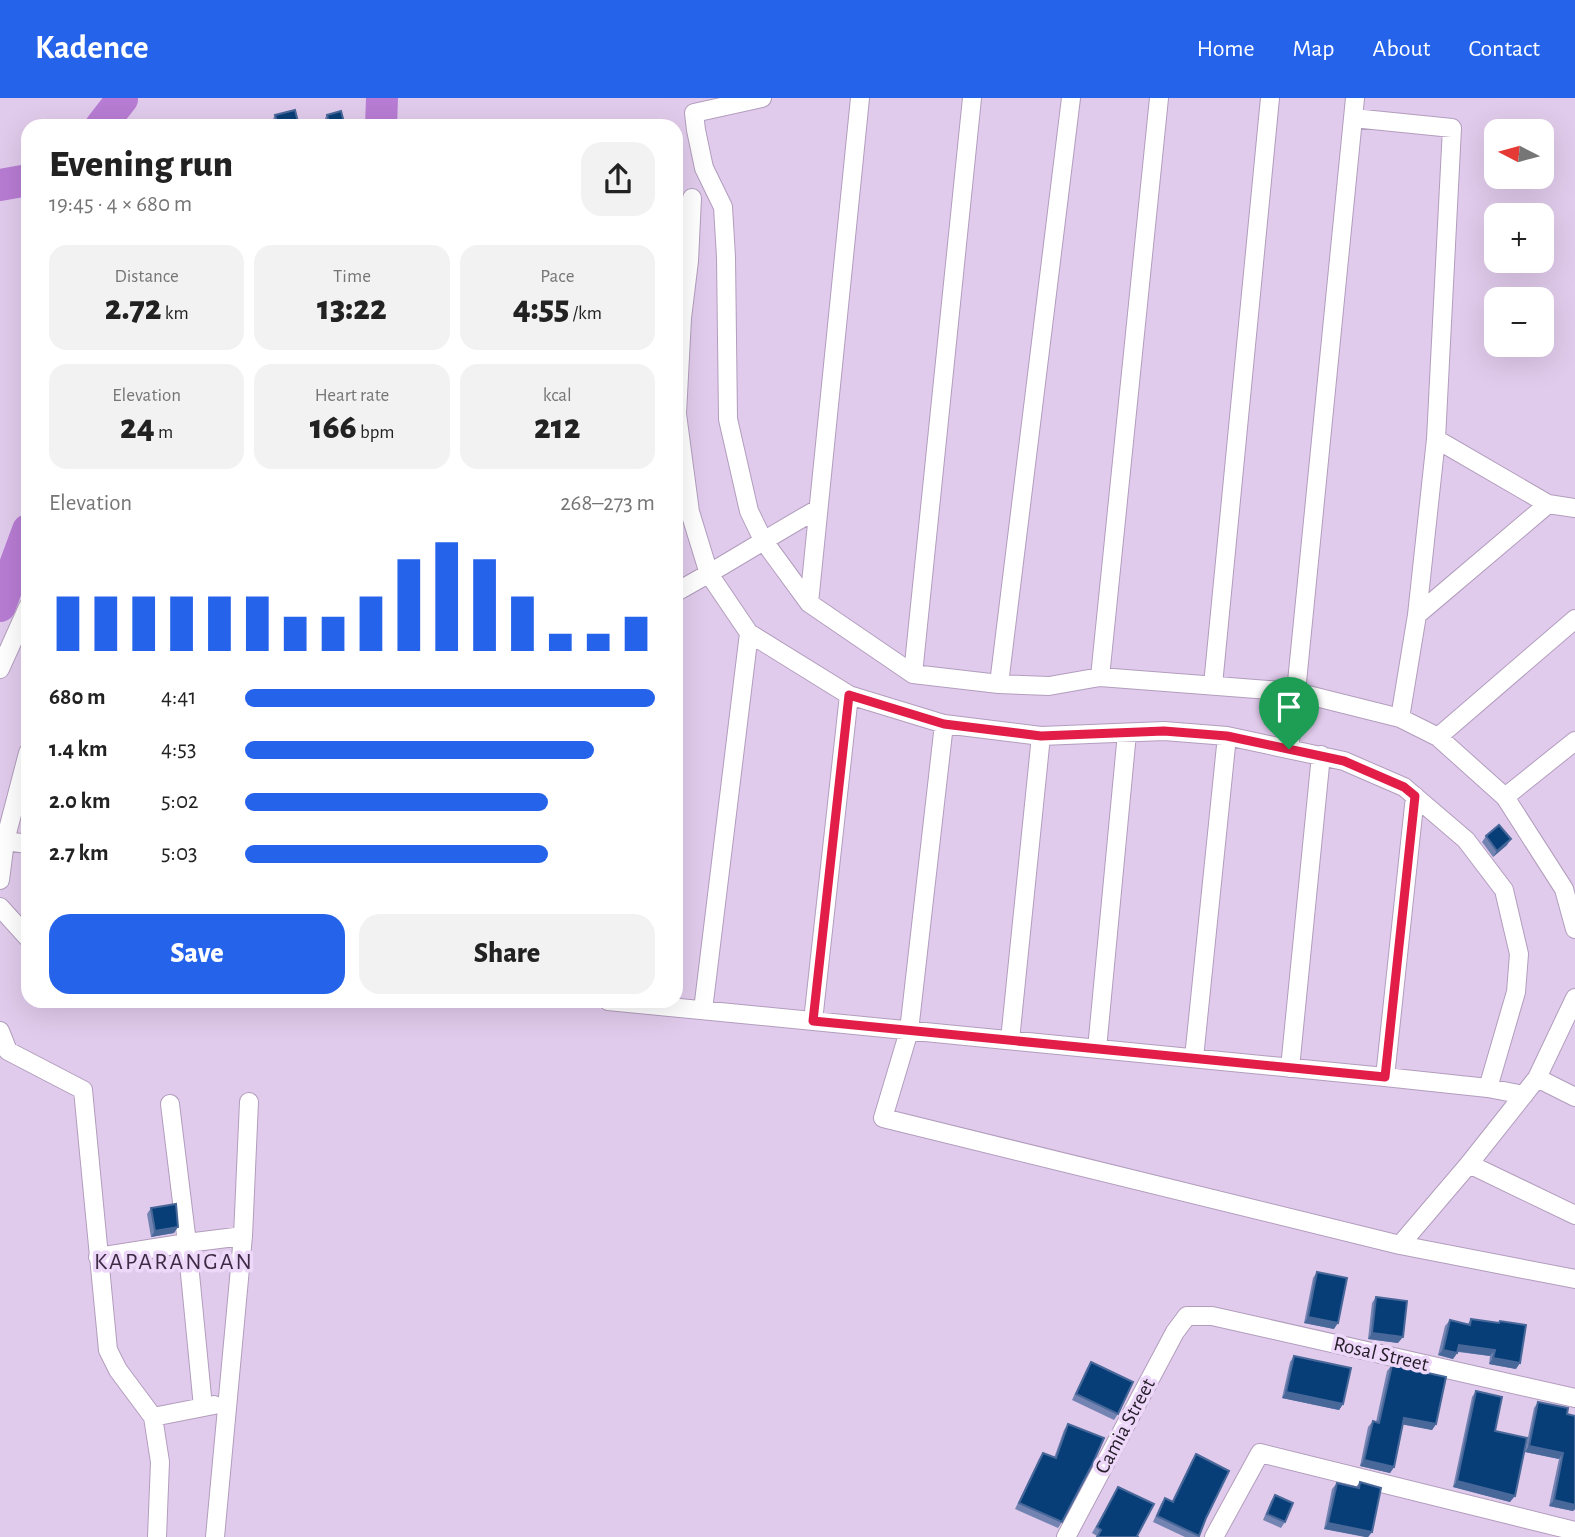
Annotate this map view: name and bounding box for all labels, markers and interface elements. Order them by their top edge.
text: Kadence [35,32,149,65]
text: Home [1197,37,1255,61]
text: Map [1293,37,1335,61]
text: About [1373,37,1430,61]
text: Contact [1468,37,1540,61]
north arrow [1484,119,1554,189]
map controls [1484,119,1554,357]
button: share [581,142,655,216]
text: Evening run [49,146,233,184]
text: 19:45 · 4 × 680 m [49,193,192,216]
button: + [1484,203,1554,273]
text: Distance [114,267,179,286]
text: Time [333,267,371,286]
text: Pace [540,267,574,286]
button: − [1484,287,1554,357]
text: 2.72 [105,291,162,326]
text: 13:22 [317,291,387,326]
text: 4:55 [513,291,569,326]
text: km [162,304,189,323]
text: /km [569,304,602,323]
text: Elevation [112,386,181,405]
text: Heart rate [315,386,389,405]
text: kcal [543,386,572,405]
text: 24 [120,410,155,445]
text: 166 [310,410,357,445]
text: 212 [534,410,581,445]
text: m [155,423,173,442]
text: bpm [357,423,394,442]
text: Elevation [49,492,132,515]
text: 268–273 m [560,492,655,515]
pin [1259,677,1319,749]
text: 680 m [49,686,105,709]
text: 4:41 [161,686,196,709]
icon: arrive [1270,688,1308,726]
text: 1.4 km [49,738,108,761]
text: 4:53 [161,738,196,761]
text: 2.0 km [49,790,111,813]
text: 5:02 [161,790,199,813]
text: 2.7 km [49,842,108,865]
text: 5:03 [161,842,198,865]
button: Save [49,914,345,994]
button: Share [359,914,655,994]
district label: KAPARANGAN [94,1250,254,1274]
street label: Rosal Street [1331,1333,1431,1375]
street label: Camia Street [1091,1375,1159,1477]

